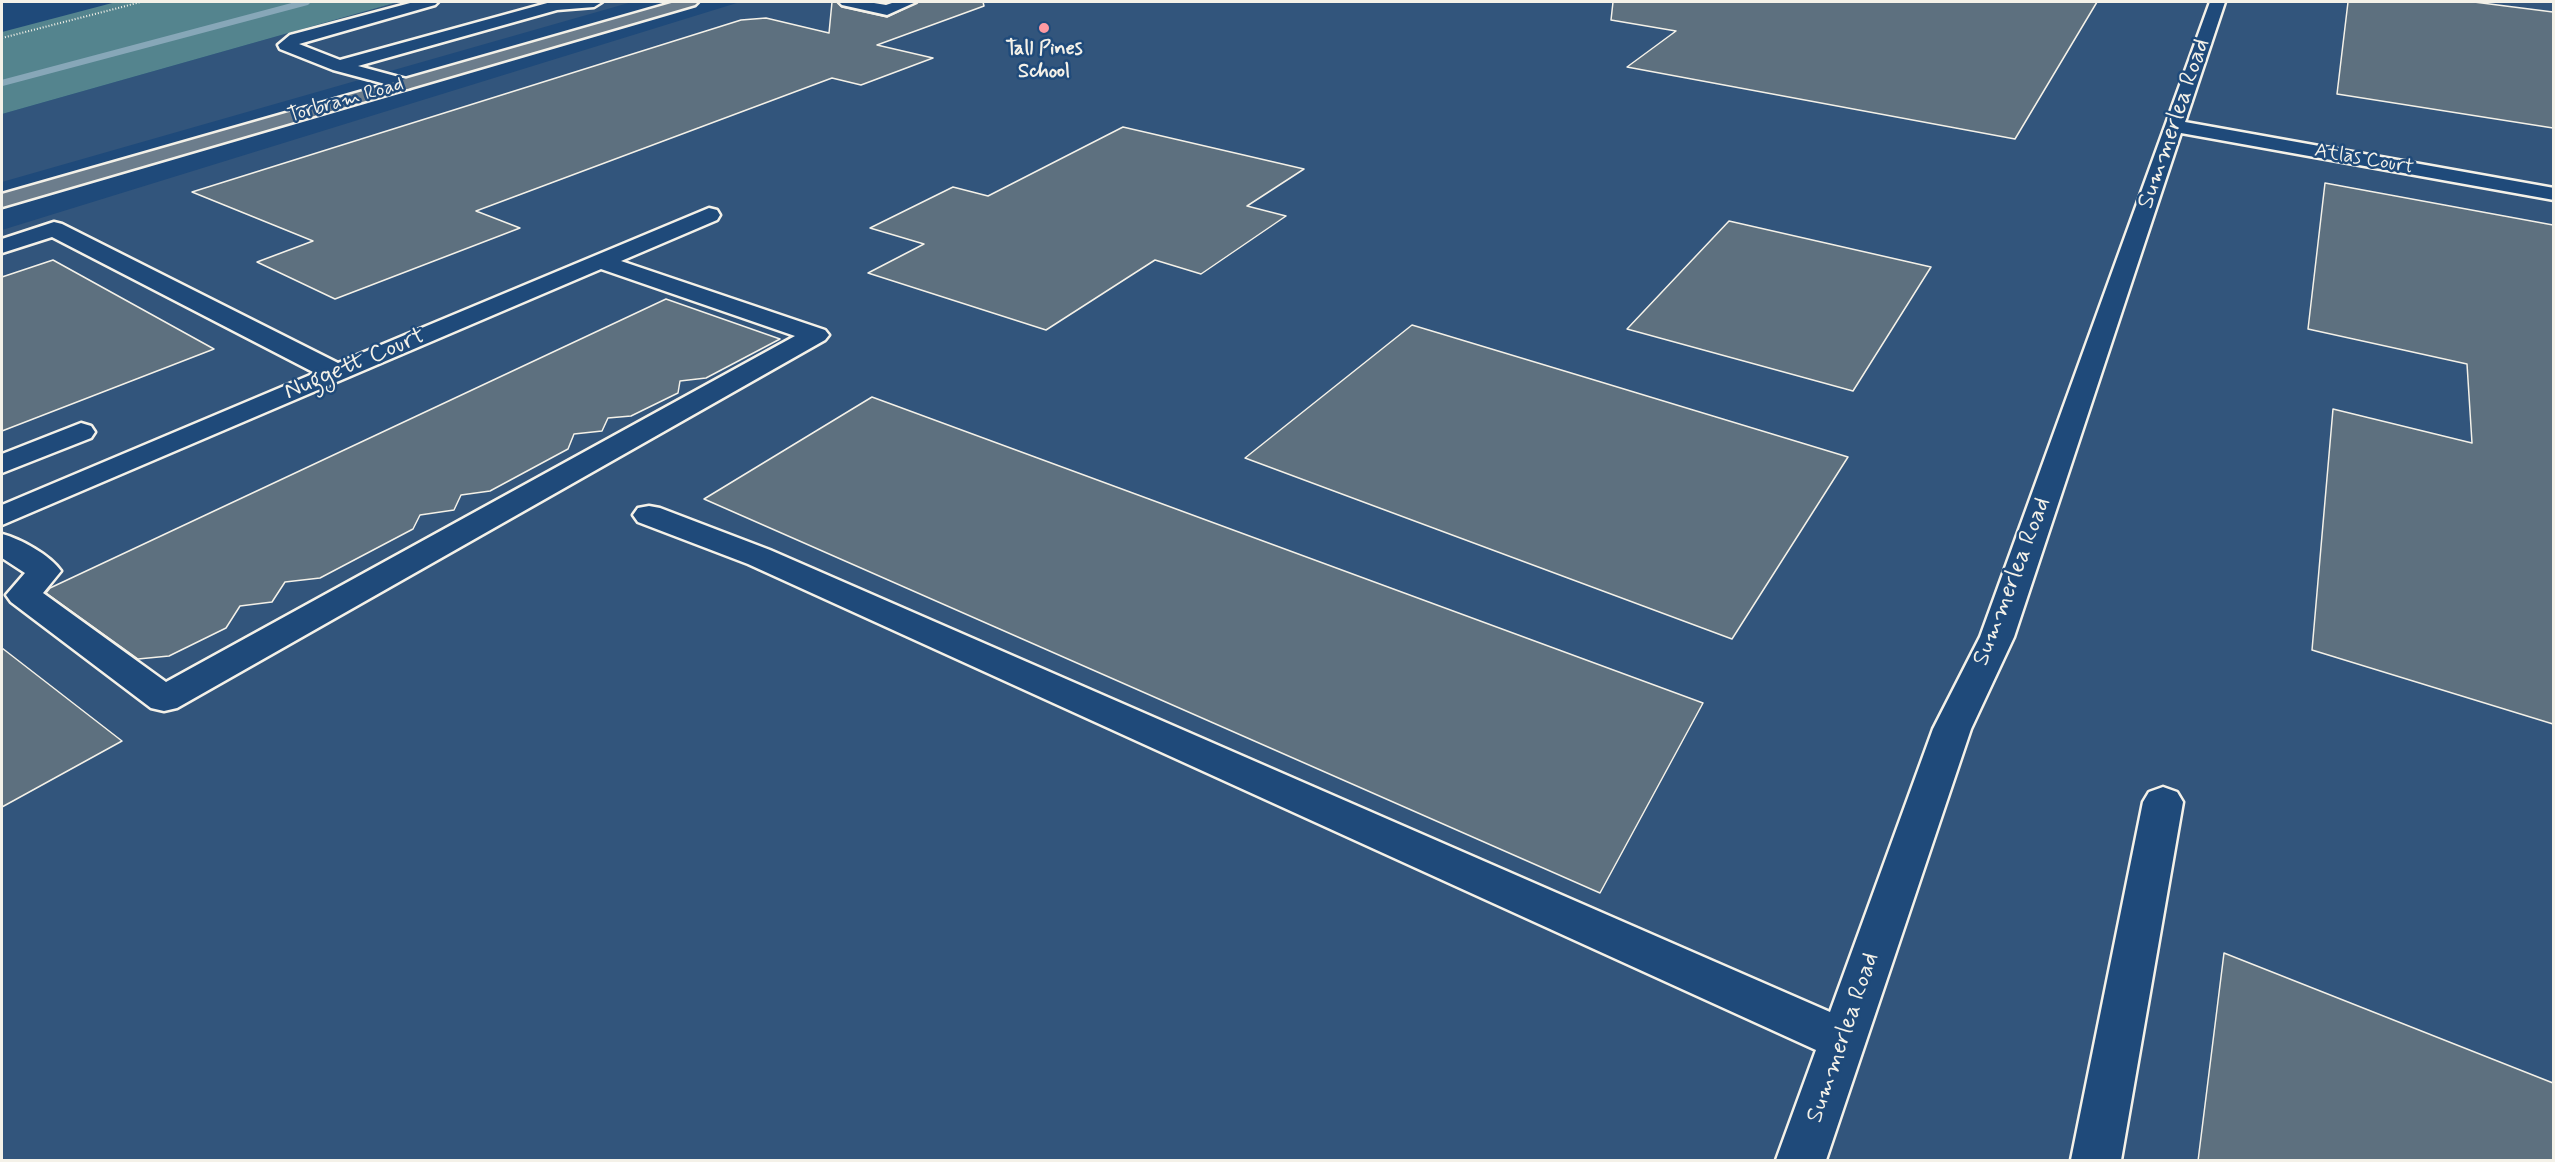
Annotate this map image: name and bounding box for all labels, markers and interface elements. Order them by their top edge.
marker: Tall Pines School [1037,21,1051,35]
street label: Summerlea Road [2132,35,2218,213]
place label: Tall Pines School [1005,38,1083,85]
street label: Torbram Road [285,73,407,129]
street label: Atlas Court [2312,139,2416,181]
street label: Nuggett Court [280,322,430,408]
street label: Summerlea Road [1968,494,2058,670]
street label: Summerlea Road [1801,949,1887,1127]

